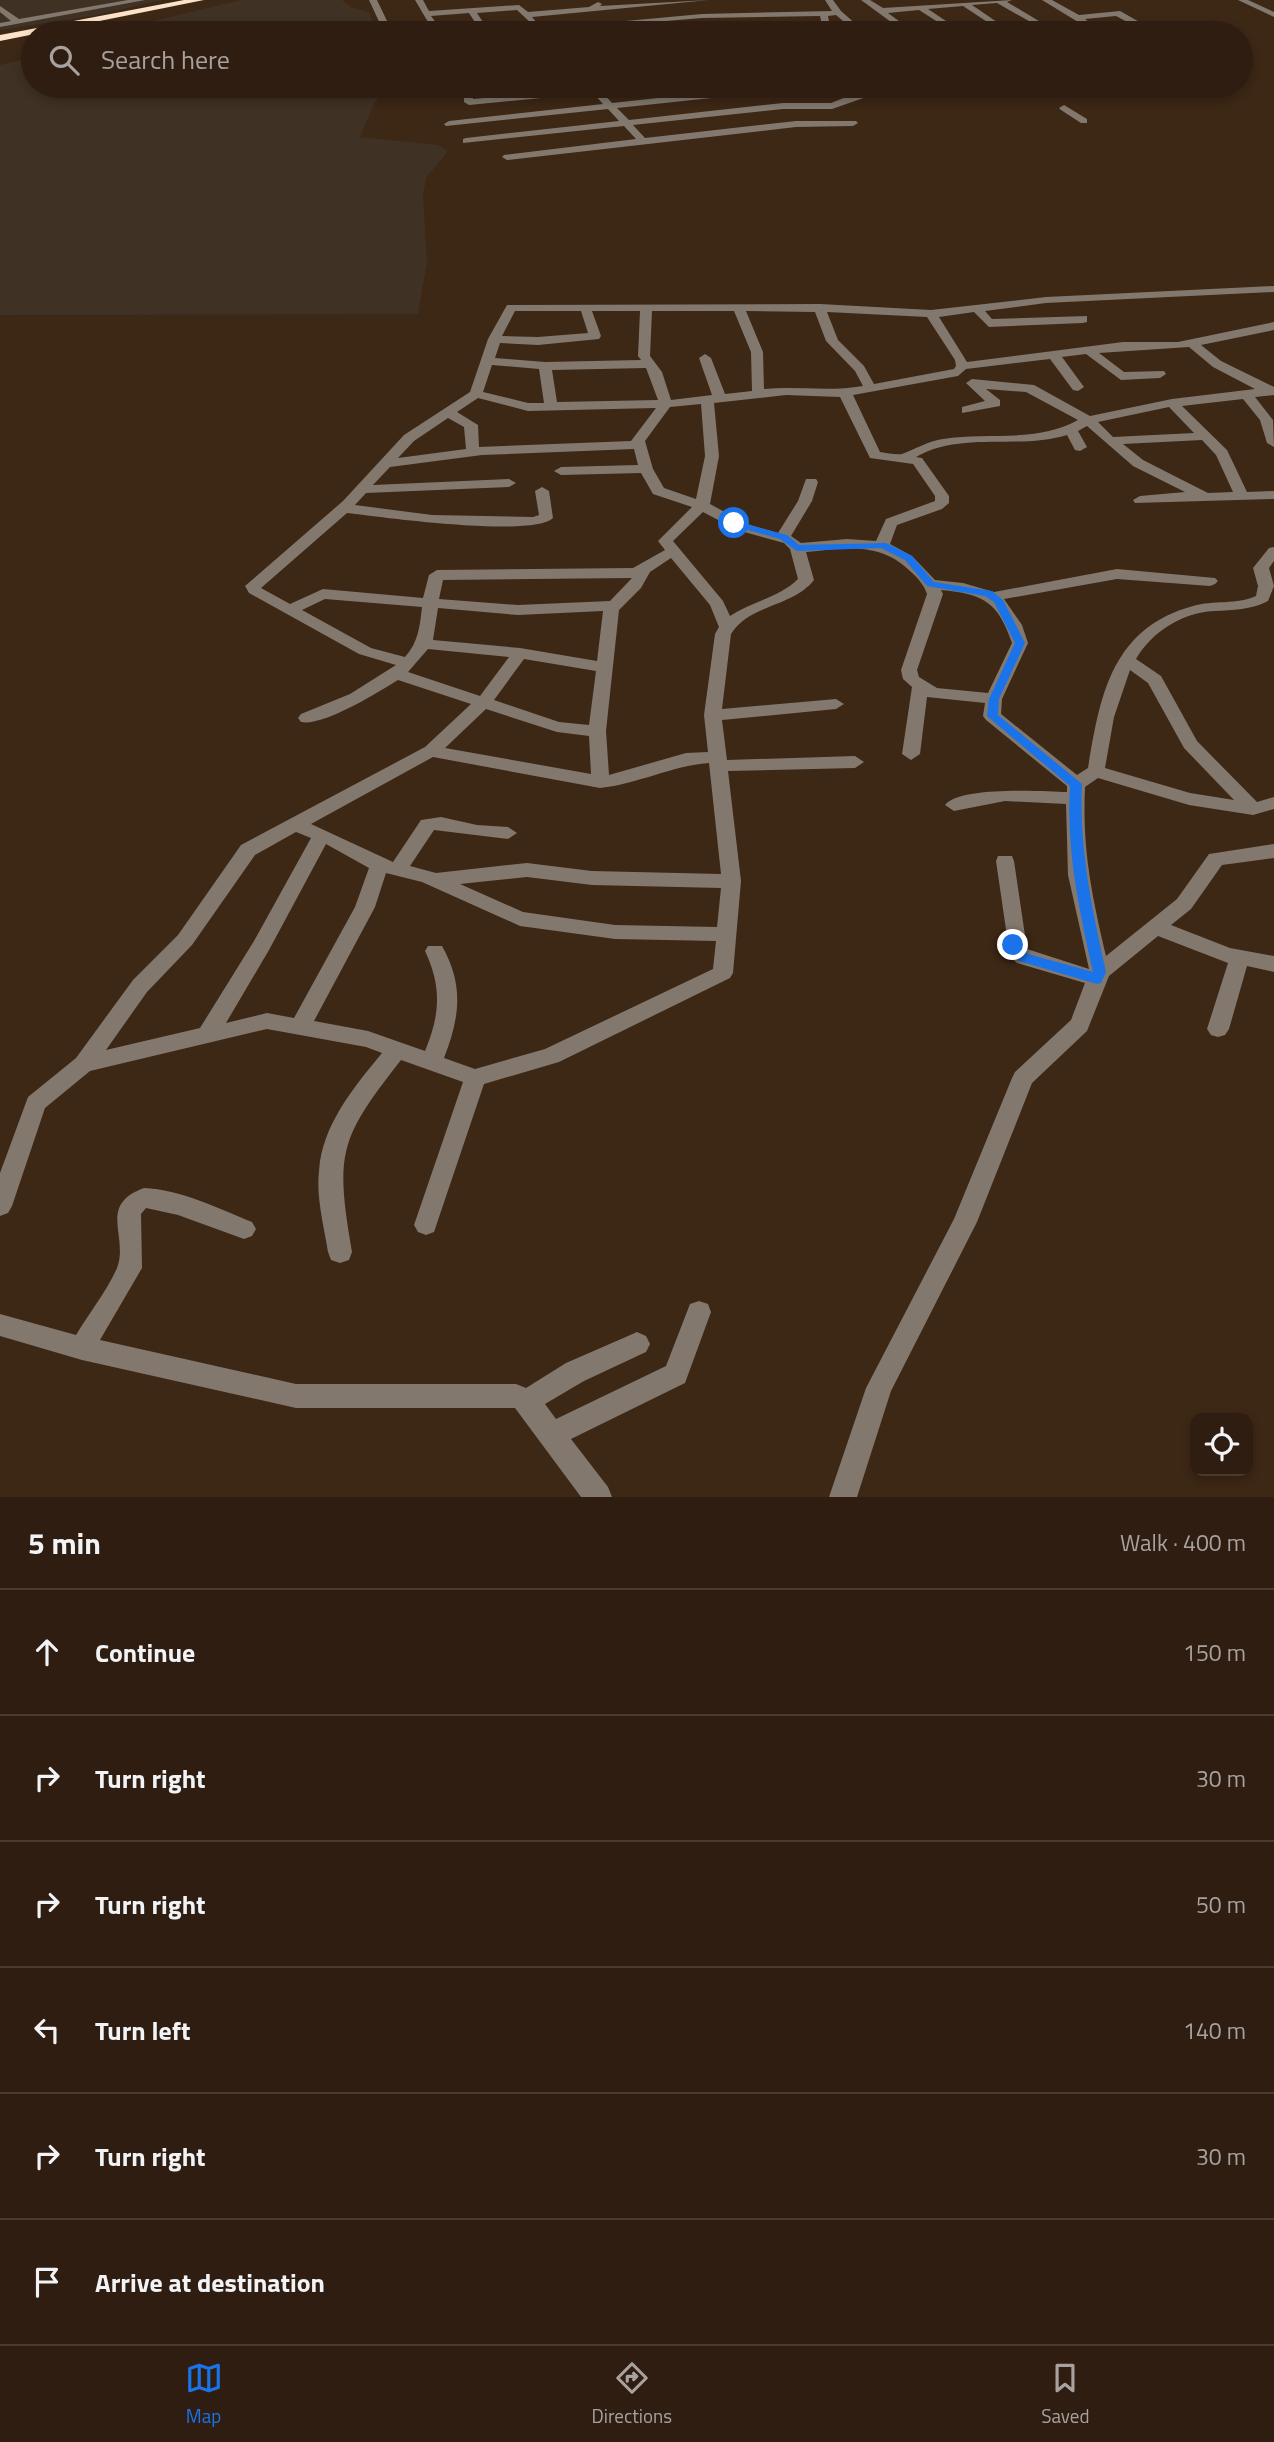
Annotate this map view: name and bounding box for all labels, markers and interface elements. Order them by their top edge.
search box [21,21,1253,98]
text: Search here [101,40,230,79]
icon: search [45,41,83,79]
route start [718,507,749,538]
route end [997,929,1028,960]
map controls [1190,1413,1253,1476]
button: locate [1190,1413,1253,1476]
text: 5 min [28,1520,101,1566]
text: Walk · 400 m [1120,1525,1246,1560]
icon: ahead [28,1633,66,1671]
text: Continue [95,1633,195,1672]
text: 150 m [1183,1635,1246,1670]
icon: right [28,1759,66,1797]
text: Turn right [95,1759,206,1798]
text: 30 m [1196,1761,1246,1796]
icon: right [28,1885,66,1923]
text: Turn right [95,1885,206,1924]
text: 50 m [1196,1887,1246,1922]
icon: left [28,2011,66,2049]
text: Turn left [95,2011,190,2050]
text: 140 m [1183,2013,1246,2048]
icon: right [28,2137,66,2175]
text: Turn right [95,2137,206,2176]
text: 30 m [1196,2139,1246,2174]
icon: arrive [28,2263,66,2301]
text: Arrive at destination [95,2263,325,2302]
tab: Map [185,2359,223,2430]
tab: Directions [592,2359,672,2430]
tab: Saved [1041,2359,1089,2430]

